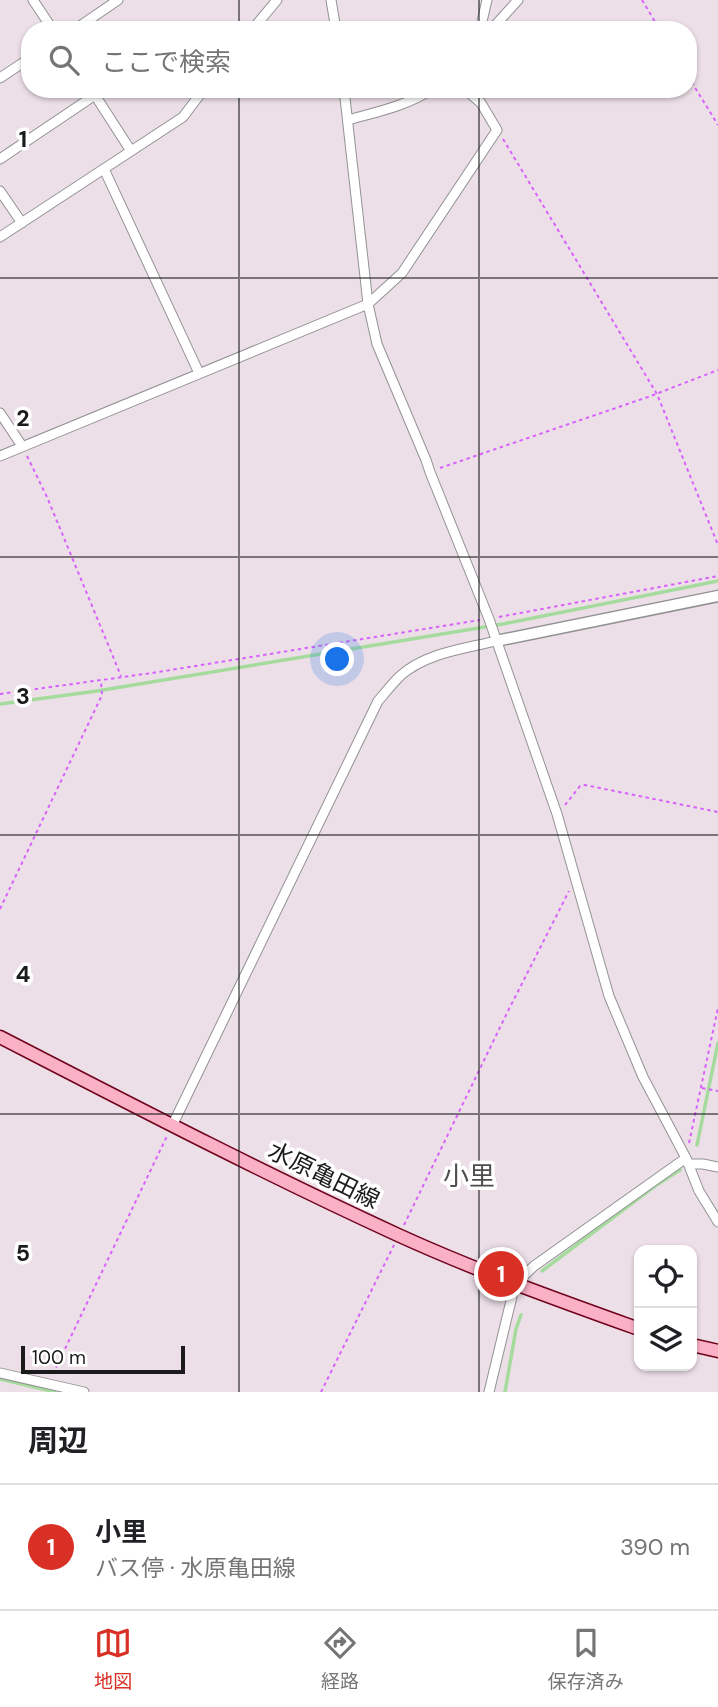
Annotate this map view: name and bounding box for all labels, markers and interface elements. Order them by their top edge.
search box [21,21,697,98]
icon: search [45,41,83,79]
text: ここで検索 [101,45,231,79]
text: 1 [19,124,27,154]
text: 2 [16,403,30,433]
your location [320,642,354,676]
text: 3 [16,681,30,711]
text: 4 [16,959,31,989]
street label: 水原亀田線 [263,1135,385,1215]
district label: 小里 [443,1159,495,1193]
text: 5 [16,1238,30,1268]
map controls [634,1245,697,1371]
button: locate [634,1245,697,1308]
pin: 1 [478,1248,524,1300]
button: layers [634,1308,697,1371]
scale bar [21,1343,186,1375]
text: 100 m [32,1345,86,1370]
text: 周辺 [28,1421,88,1460]
text: 小里 [95,1515,147,1549]
text: 1 [47,1532,55,1562]
text: 390 m [620,1532,690,1562]
text: バス停 · 水原亀田線 [95,1553,296,1583]
tab: 地図 [94,1624,132,1694]
tab: 経路 [321,1624,359,1694]
tab: 保存済み [548,1624,624,1694]

